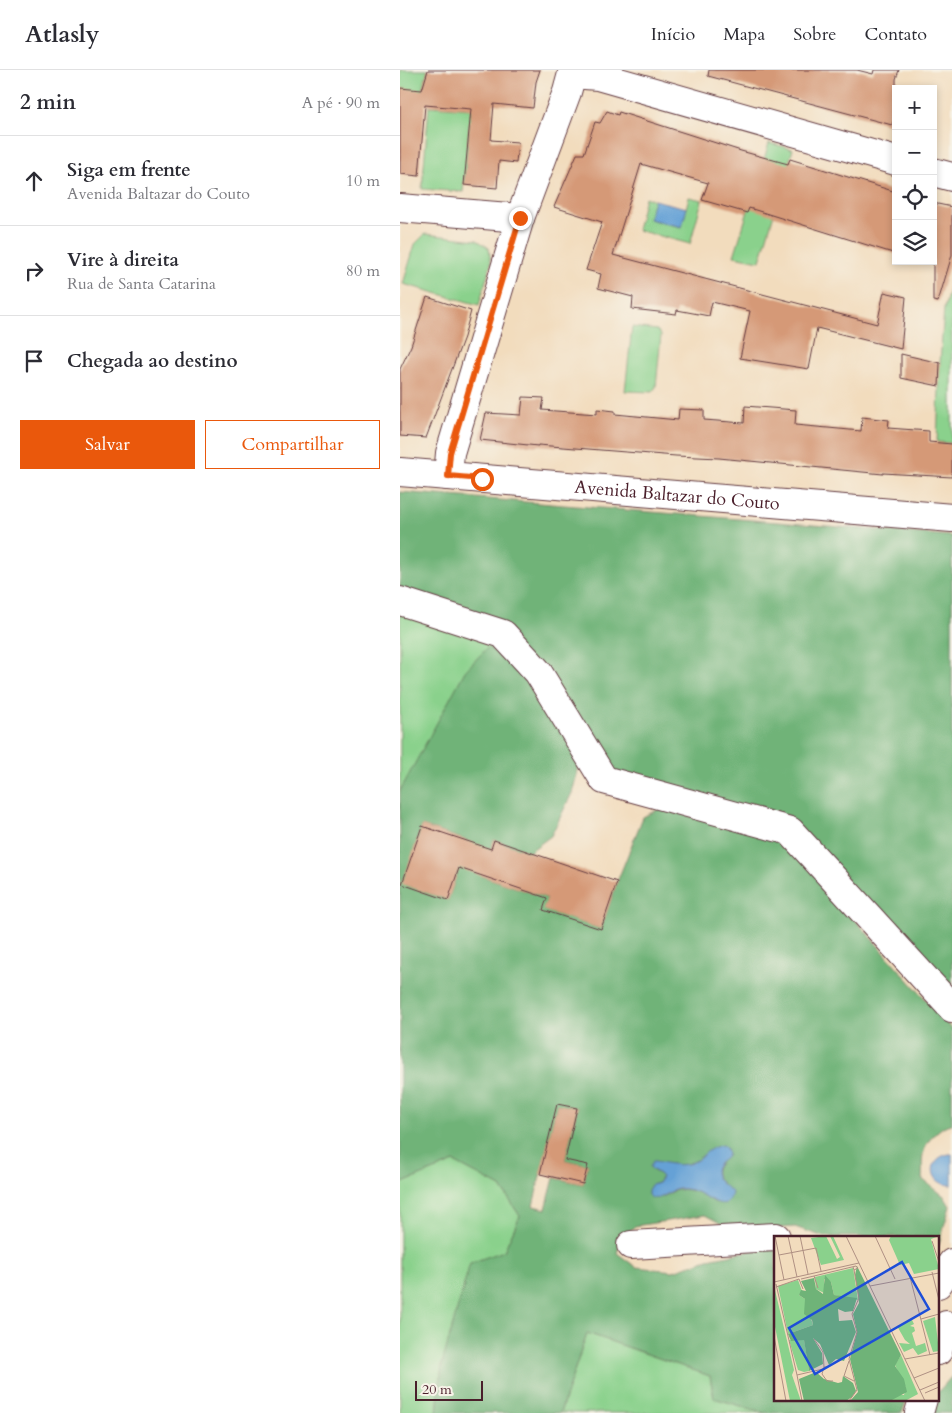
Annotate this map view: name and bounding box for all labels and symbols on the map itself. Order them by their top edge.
route end [509,207,532,230]
route start [471,468,494,491]
street label: Avenida Baltazar do Couto [573,474,781,516]
inset map [774,1236,940,1400]
scale bar [415,1378,482,1401]

